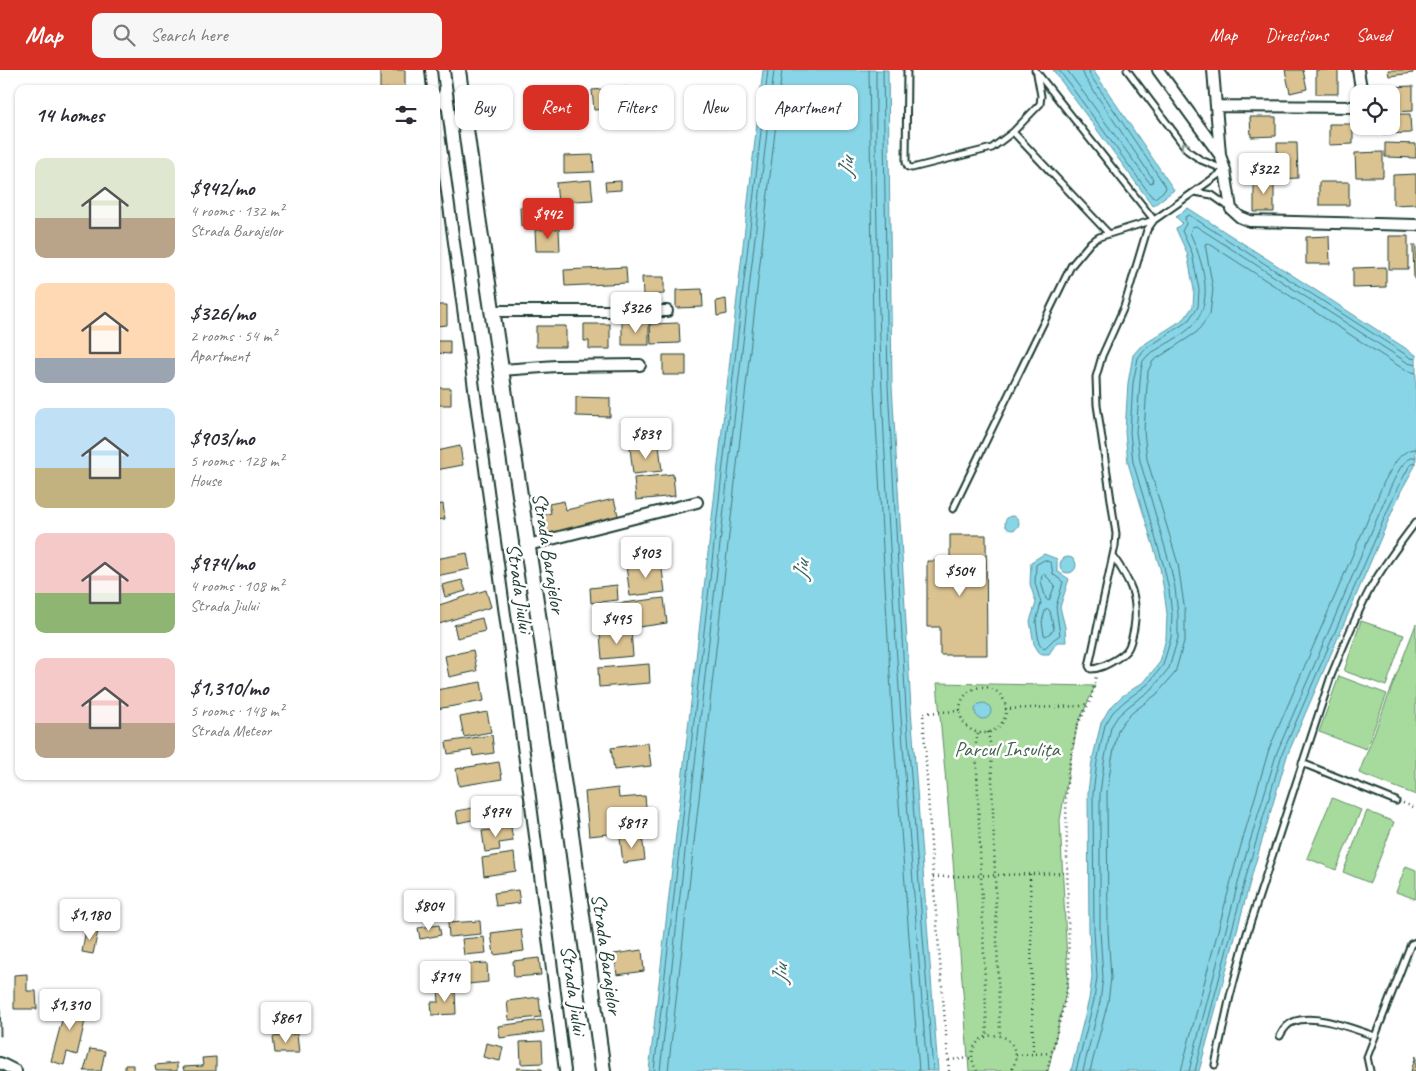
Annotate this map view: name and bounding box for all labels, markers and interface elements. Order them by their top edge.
search box [92,13,442,58]
text: Map [25,20,62,50]
icon: search [110,21,138,49]
text: Search here [150,23,228,47]
text: Map [1210,24,1237,46]
text: Directions [1265,24,1328,46]
text: Saved [1356,24,1391,46]
chip: Buy [455,85,513,130]
chip: Rent [523,85,589,130]
chip: Filters [599,85,674,130]
chip: New [684,85,746,130]
chip: Apartment [756,85,858,130]
map controls [1350,85,1400,135]
button: locate [1350,85,1400,135]
icon: filters [392,101,420,129]
text: 14 homes [35,102,104,128]
one-way arrow [1181,142,1189,151]
water label: Jiu [831,152,861,180]
pin: $322 [1234,152,1294,195]
text: $322 [1250,159,1278,179]
text: $942/mo [190,175,254,201]
icon: home [75,178,135,238]
pin: $942 [518,198,578,240]
text: 4 rooms · 132 m² [190,201,284,221]
text: $942 [534,204,562,224]
text: Strada Barajelor [190,221,283,241]
pin: $326 [606,292,666,334]
text: $326 [621,298,651,318]
text: $326/mo [190,300,255,326]
icon: home [75,303,135,363]
text: 2 rooms · 54 m² [190,326,276,346]
text: Apartment [190,346,249,366]
pin: $839 [616,418,676,460]
text: $839 [632,424,660,444]
text: $903/mo [190,425,254,451]
icon: home [75,428,135,488]
text: 5 rooms · 128 m² [190,451,284,471]
text: House [190,471,221,491]
street label: Strada Barajelor [527,491,572,618]
pin: $903 [616,536,676,579]
street label: Strada Jiului [501,542,540,637]
text: $903 [632,543,660,563]
text: $974/mo [190,550,254,576]
icon: home [75,553,135,613]
pin: $504 [930,554,990,597]
water label: Jiu [786,555,816,583]
text: $504 [946,561,974,581]
text: 4 rooms · 108 m² [190,576,284,596]
text: Strada Jiului [190,596,258,616]
pin: $495 [587,602,647,645]
text: $495 [603,609,631,629]
text: $1,310/mo [190,675,268,701]
icon: home [75,678,135,738]
text: 5 rooms · 148 m² [190,701,284,721]
text: Strada Meteor [190,721,271,741]
park label: Parcul Insulița [954,736,1062,762]
pin: $974 [466,796,526,838]
text: $974 [482,802,510,822]
pin: $817 [602,806,662,849]
text: $817 [618,813,646,833]
pin: $804 [399,890,459,932]
street label: Strada Barajelor [586,892,629,1019]
text: $804 [415,896,443,916]
pin: $1,180 [49,898,131,941]
text: $1,180 [70,905,110,925]
street label: Strada Jiului [555,944,594,1039]
pin: $714 [415,960,475,1003]
water label: Jiu [766,960,794,986]
text: $714 [431,967,459,987]
pin: $1,310 [29,988,111,1031]
text: $1,310 [50,995,90,1015]
pin: $861 [256,1002,316,1044]
text: $861 [271,1008,301,1028]

